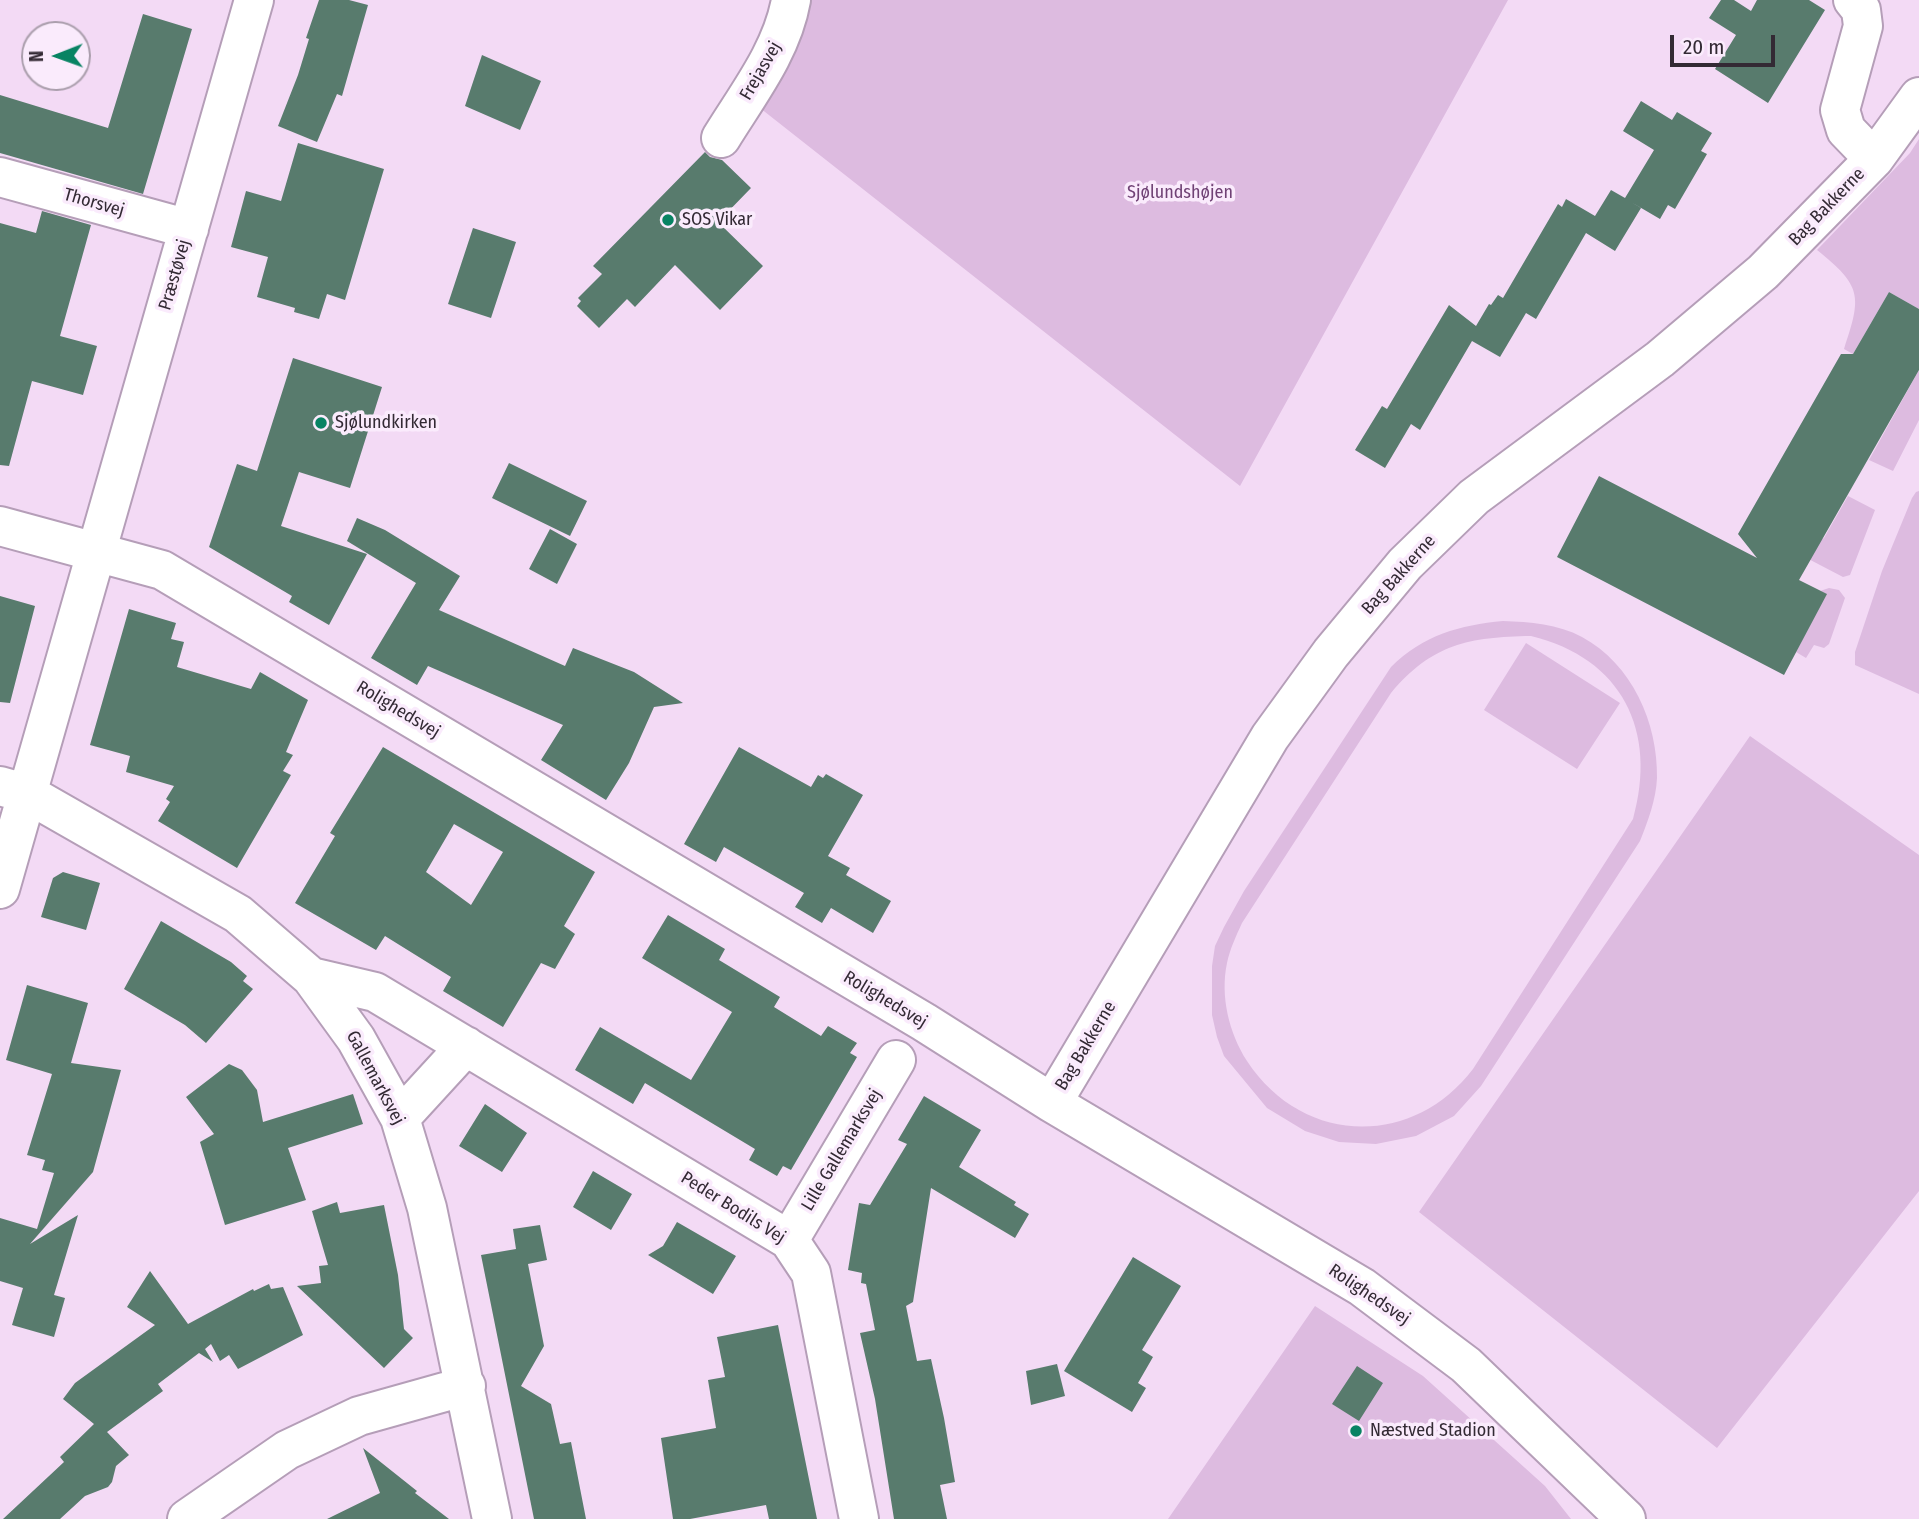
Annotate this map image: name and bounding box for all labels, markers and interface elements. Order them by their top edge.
north arrow [21,21,91,91]
scale bar [1674,21,1779,65]
text: 20 m [1683,34,1724,60]
street label: Frejasvej [736,38,786,104]
text: N [25,50,48,62]
street label: Bag Bakkerne [1784,164,1870,250]
park label: Sjølundshøjen [1127,182,1233,204]
street label: Thorsvej [61,184,127,222]
place label: SOS Vikar [682,209,752,231]
marker: SOS Vikar [660,212,676,228]
street label: Præstøvej [155,237,195,313]
place label: Sjølundkirken [335,412,437,434]
marker: Sjølundkirken [313,415,329,431]
street label: Bag Bakkerne [1358,531,1440,619]
street label: Rolighedsvej [352,677,444,743]
street label: Rolighedsvej [839,967,931,1033]
street label: Bag Bakkerne [1051,998,1121,1094]
street label: Gallemarksvej [341,1027,409,1129]
street label: Lille Gallemarksvej [797,1085,887,1215]
street label: Peder Bodils Vej [677,1167,789,1249]
street label: Rolighedsvej [1324,1260,1414,1330]
place label: Næstved Stadion [1370,1420,1496,1442]
marker: Næstved Stadion [1348,1423,1364,1439]

